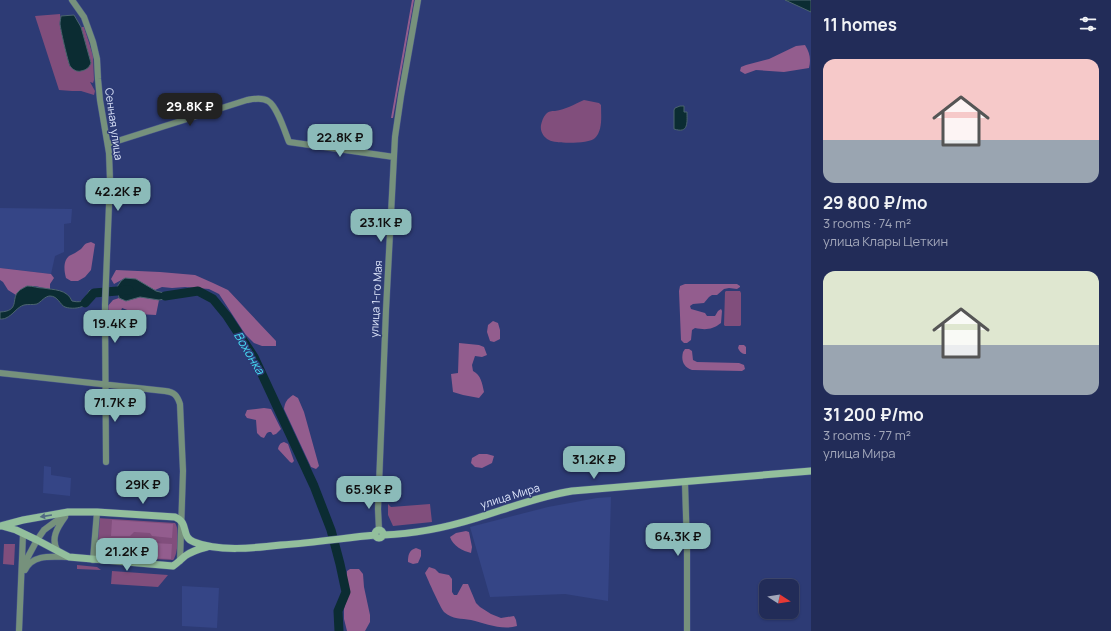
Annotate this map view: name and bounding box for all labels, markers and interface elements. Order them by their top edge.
text: 11 homes [823,13,897,36]
icon: filters [1077,13,1099,35]
icon: home [925,85,997,157]
street label: Сенная улица [102,87,127,161]
pin: 29.8K ₽ [153,93,227,127]
text: 29.8K ₽ [166,97,214,115]
pin: 22.8K ₽ [303,124,377,158]
text: 22.8K ₽ [316,128,364,146]
pin: 42.2K ₽ [81,178,155,212]
text: 42.2K ₽ [95,182,142,200]
text: 29 800 ₽/mo [823,191,927,214]
pin: 23.1K ₽ [344,209,418,243]
text: 23.1K ₽ [359,213,403,231]
text: 3 rooms · 74 m² [823,214,911,232]
text: улица Клары Цеткин [823,232,948,250]
street label: улица 1-го Мая [366,260,385,338]
icon: home [925,297,997,369]
pin: 19.4K ₽ [78,310,152,344]
text: 19.4K ₽ [92,314,138,332]
water label: Вохонка [230,328,270,379]
pin: 71.7K ₽ [78,389,152,423]
text: 71.7K ₽ [94,393,136,411]
text: 31 200 ₽/mo [823,403,924,426]
text: 3 rooms · 77 m² [823,426,911,444]
text: улица Мира [823,444,896,462]
pin: 31.2K ₽ [557,446,631,480]
text: 31.2K ₽ [572,450,616,468]
pin: 29K ₽ [115,471,171,505]
text: 29K ₽ [125,475,161,493]
pin: 65.9K ₽ [332,476,406,510]
street label: улица Мира [478,479,541,512]
text: 65.9K ₽ [345,480,393,498]
one-way arrow [40,513,52,519]
pin: 64.3K ₽ [641,523,715,557]
text: 64.3K ₽ [655,527,701,545]
pin: 21.2K ₽ [90,538,164,572]
text: 21.2K ₽ [105,542,149,560]
north arrow [759,579,799,619]
map controls [759,579,799,619]

